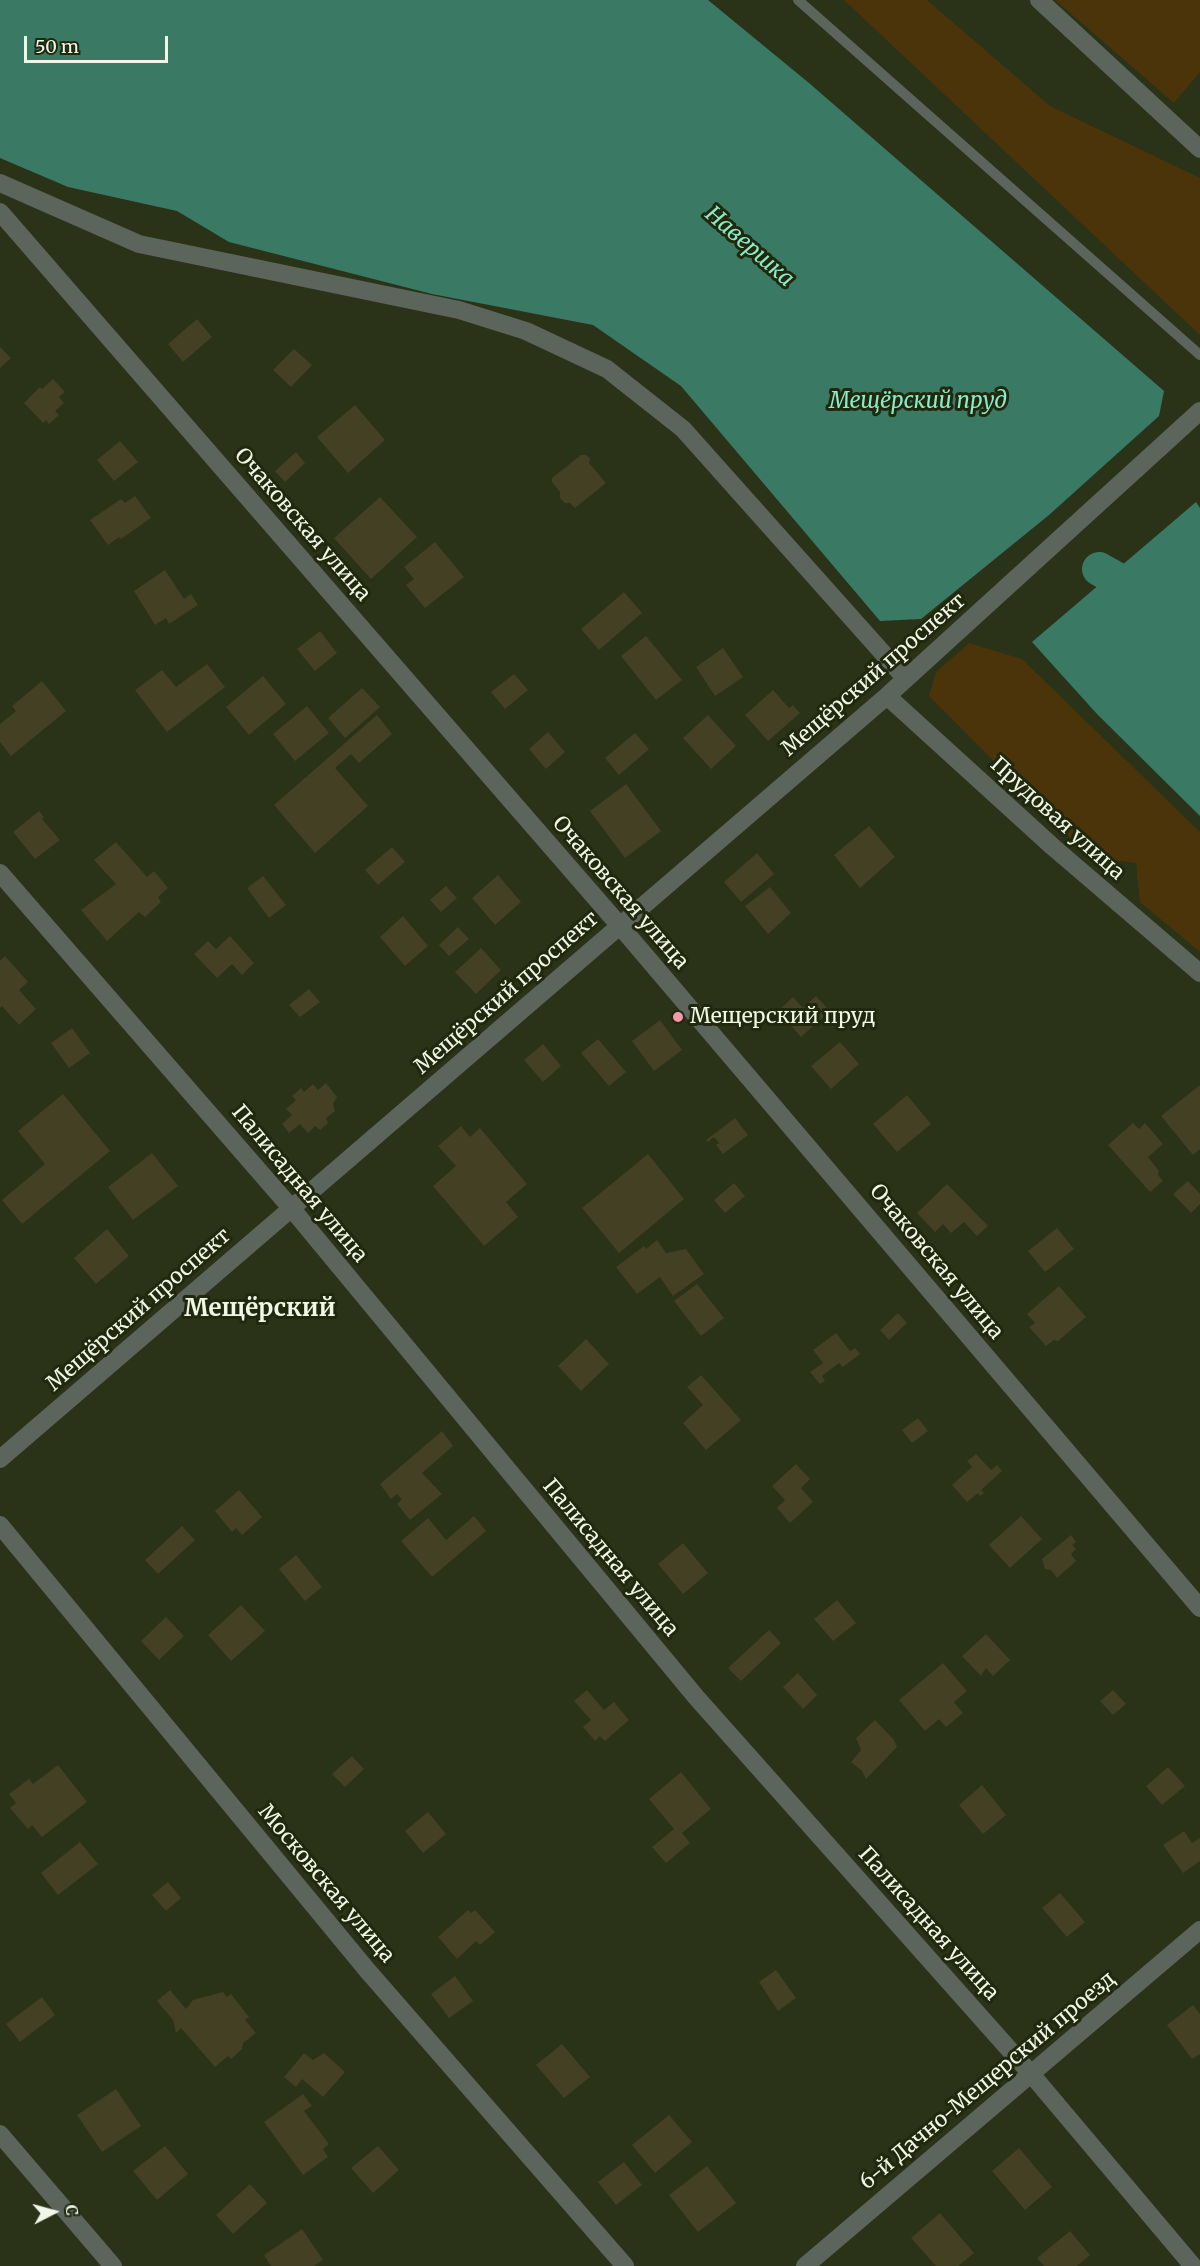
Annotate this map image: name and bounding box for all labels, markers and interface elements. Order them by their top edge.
scale bar [27,24,171,62]
text: 50 m [35,35,79,58]
water label: Навершка [699,201,799,293]
water label: Мещёрский пруд [829,389,1007,415]
street label: Очаковская улица [229,443,375,607]
street label: Мещёрский проспект [777,588,971,762]
street label: Прудовая улица [985,752,1129,886]
street label: Очаковская улица [547,811,693,975]
street label: Мещёрский проспект [410,906,604,1080]
place label: Мещерский пруд [690,1004,876,1030]
marker: Мещерский пруд [671,1010,685,1024]
street label: Палисадная улица [226,1100,372,1268]
street label: Очаковская улица [864,1179,1008,1345]
street label: Мещёрский проспект [42,1223,236,1397]
district label: Мещёрский [184,1295,336,1323]
street label: Палисадная улица [537,1474,683,1642]
street label: Московская улица [252,1800,400,1968]
street label: Палисадная улица [853,1842,1003,2006]
street label: 6-й Дачно-Мещерский проезд [855,1967,1121,2195]
north arrow [24,2182,84,2242]
text: С [61,2204,82,2216]

